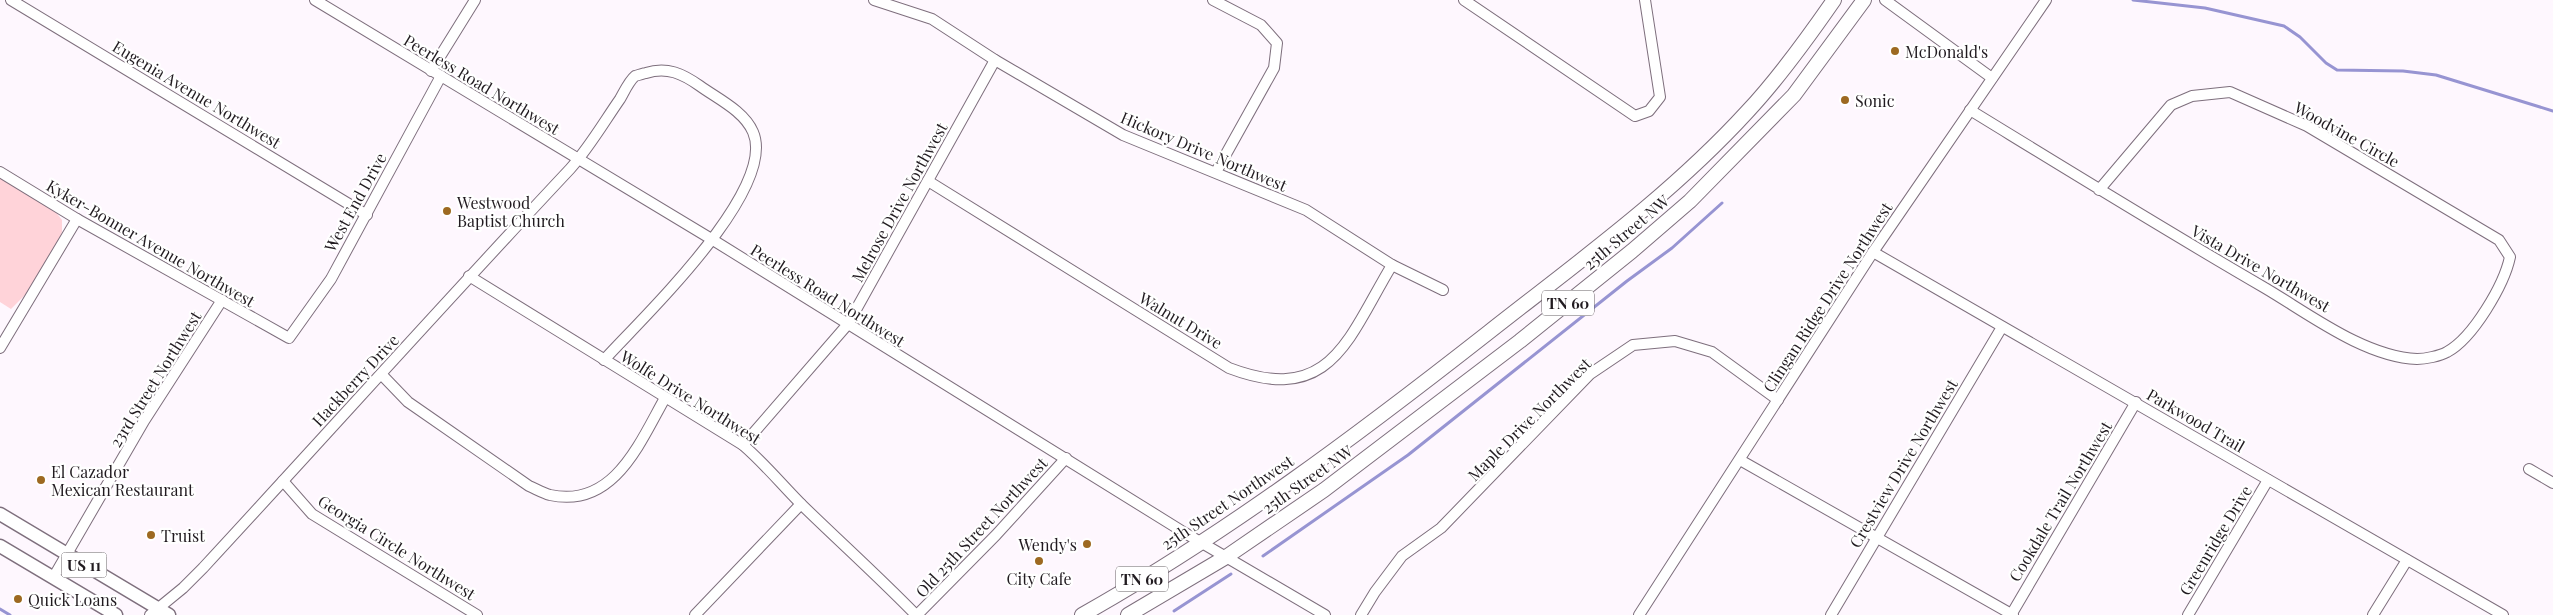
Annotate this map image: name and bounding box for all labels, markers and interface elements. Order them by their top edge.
street label: Peerless Road Northwest [400,29,564,139]
street label: Eugenia Avenue Northwest [109,35,285,153]
place label: McDonald's [1905,41,1988,62]
marker: McDonald's [1889,45,1901,57]
place label: Sonic [1855,90,1895,111]
marker: Sonic [1839,94,1851,106]
street label: Woodvine Circle [2290,96,2403,172]
street label: Hickory Drive Northwest [1118,106,1291,196]
street label: Melrose Drive Northwest [846,118,952,285]
street label: West End Drive [319,149,391,256]
street label: Kyker-Bonner Avenue Northwest [43,175,259,312]
street label: 25th Street NW [1579,190,1674,274]
place label: Westwood Baptist Church [456,192,565,231]
street label: Clingan Ridge Drive Northwest [1758,198,1897,396]
marker: Westwood Baptist Church [441,205,453,217]
street label: Vista Drive Northwest [2187,219,2334,316]
street label: Peerless Road Northwest [747,239,909,351]
street label: Walnut Drive [1135,286,1227,353]
road number: TN 60 [1542,290,1594,316]
street label: 23rd Street Northwest [105,307,206,451]
street label: Hackberry Drive [307,330,403,430]
street label: Wolfe Drive Northwest [616,345,765,449]
street label: Maple Drive Northwest [1463,353,1595,485]
street label: Crestview Drive Northwest [1844,375,1962,551]
street label: Parkwood Trail [2143,383,2249,457]
street label: Cookdale Trail Northwest [2004,417,2116,585]
street label: 25th Street NW [1258,440,1357,518]
street label: 25th Street Northwest [1157,450,1297,554]
street label: Old 25th Street Northwest [910,452,1052,602]
place label: El Cazador Mexican Restaurant [51,461,194,500]
marker: El Cazador Mexican Restaurant [35,474,47,486]
street label: Greenridge Drive [2174,481,2256,599]
street label: Georgia Circle Northwest [314,490,480,604]
place label: Truist [161,525,205,546]
marker: Truist [145,529,157,541]
place label: Wendy's [1017,534,1077,555]
marker: Wendy's [1081,538,1093,550]
road number: US 11 [62,552,106,578]
marker: City Cafe [1033,555,1045,567]
road number: TN 60 [1116,566,1168,592]
place label: City Cafe [1006,568,1072,589]
place label: Quick Loans [28,589,117,610]
marker: Quick Loans [12,593,24,605]

